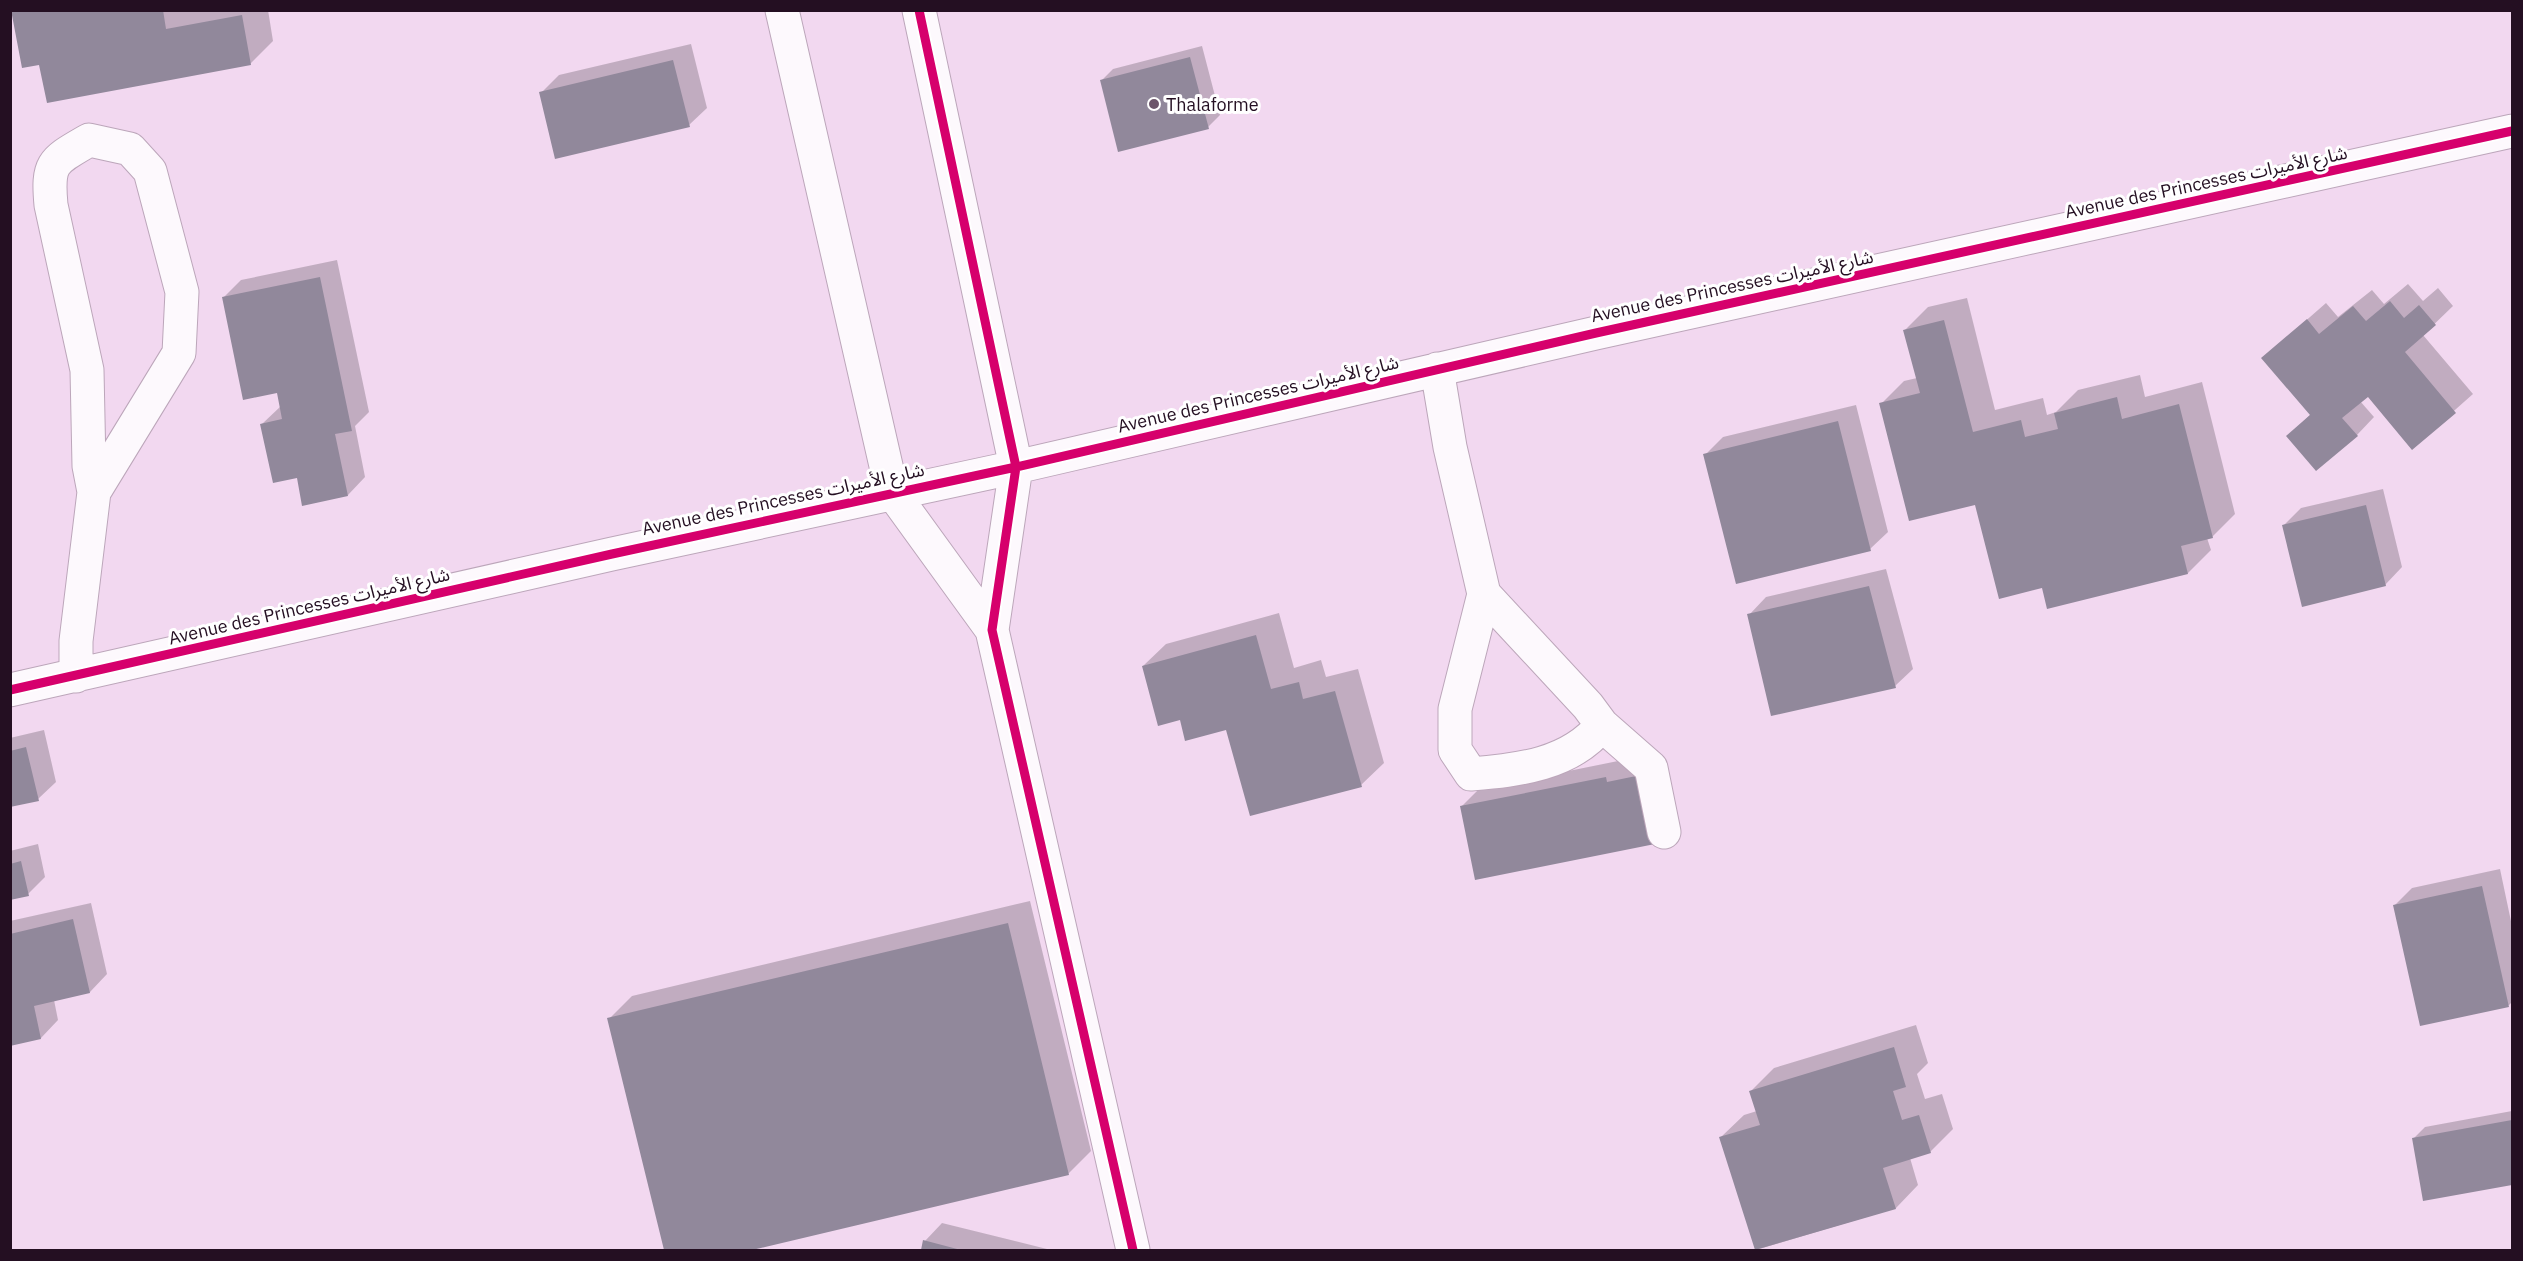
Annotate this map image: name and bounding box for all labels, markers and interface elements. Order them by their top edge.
place label: Thalaforme [1166,93,1259,116]
marker: Thalaforme [1147,97,1161,111]
street label: Avenue des Princesses شارع الأميرات [2063,141,2350,226]
street label: Avenue des Princesses شارع الأميرات [1589,245,1876,330]
street label: Avenue des Princesses شارع الأميرات [1115,350,1402,441]
street label: Avenue des Princesses شارع الأميرات [640,458,927,543]
street label: Avenue des Princesses شارع الأميرات [166,562,453,653]

